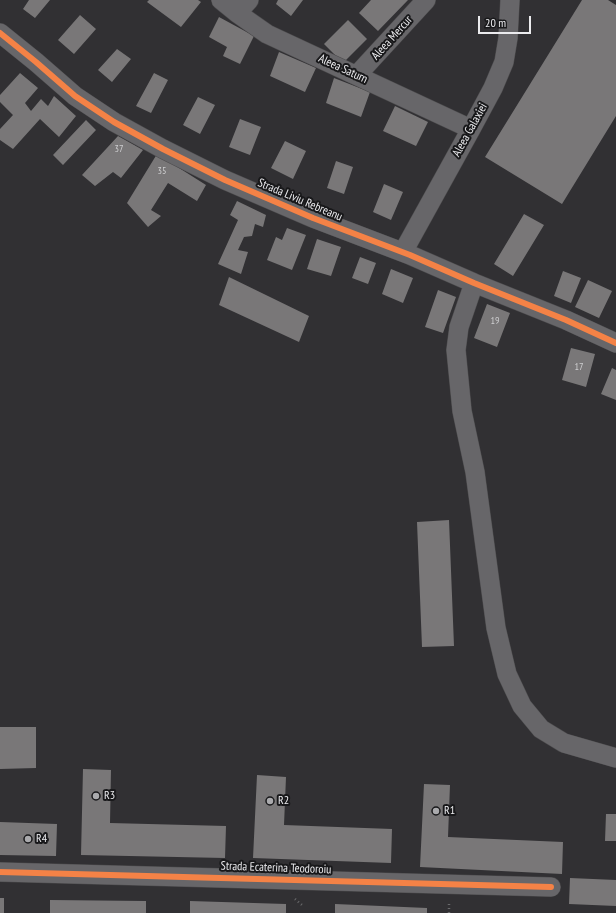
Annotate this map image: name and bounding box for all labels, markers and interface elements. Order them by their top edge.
scale bar [480,8,533,34]
street label: Aleea Mercur [368,13,416,63]
text: 20 m [485,15,506,30]
street label: Aleea Saturn [316,51,370,87]
street label: Aleea Galaxiei [449,101,491,159]
house number: 37 [115,143,123,155]
house number: 35 [158,165,166,177]
street label: Strada Liviu Rebreanu [255,176,345,224]
house number: 19 [491,315,499,327]
house number: 17 [575,361,583,373]
place label: R3 [104,789,115,803]
marker: R3 [91,791,101,801]
place label: R2 [278,794,289,808]
marker: R2 [265,796,275,806]
place label: R1 [444,804,455,818]
marker: R1 [431,806,441,816]
place label: R4 [36,832,47,846]
marker: R4 [23,834,33,844]
street label: Strada Ecaterina Teodoroiu [220,859,332,877]

